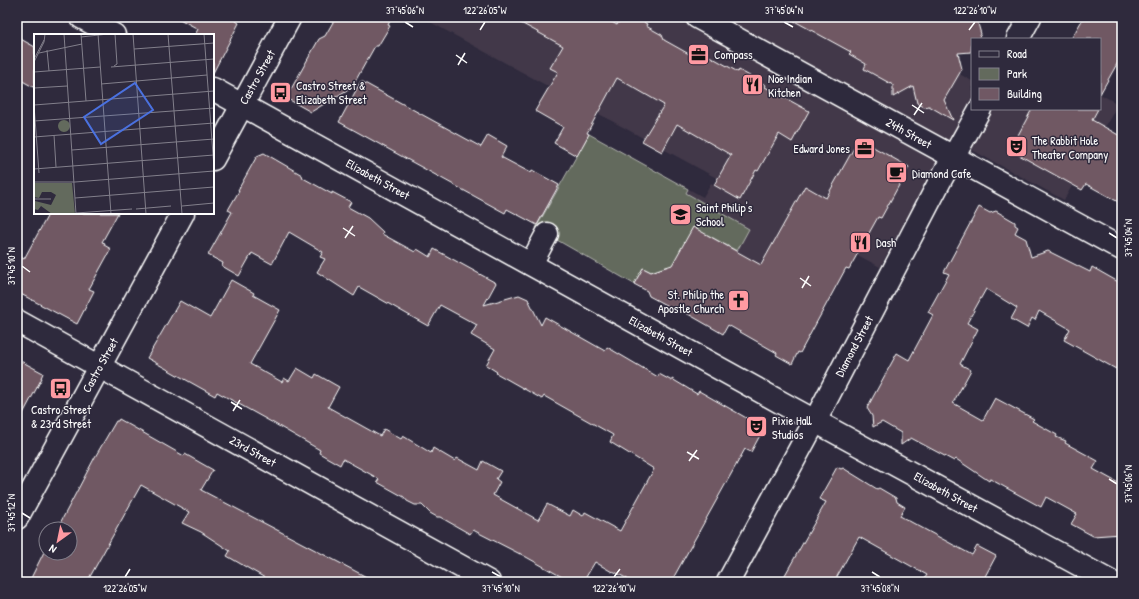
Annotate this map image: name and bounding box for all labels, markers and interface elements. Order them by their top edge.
text: 37°45'06"N [386,4,424,17]
text: 122°26'05"W [463,4,508,17]
text: 37°45'04"N [765,4,803,17]
text: 122°26'10"W [954,4,997,17]
inset map [34,34,214,214]
legend [971,38,1101,110]
office icon: Compass [685,41,711,67]
text: Road [1007,45,1027,62]
street label: Castro Street [235,46,279,107]
place label: Compass [714,46,753,63]
text: Park [1007,65,1027,82]
place label: Noe Indian Kitchen [768,70,813,101]
restaurant icon: Noe Indian Kitchen [739,72,765,98]
place label: Castro Street & Elizabeth Street [296,77,367,108]
bus stop icon: Castro Street & Elizabeth Street [268,79,294,105]
text: Building [1007,85,1042,102]
street label: 24th Street [883,113,936,153]
place label: The Rabbit Hole Theater Company [1032,132,1108,163]
theatre icon: The Rabbit Hole Theater Company [1003,134,1029,160]
office icon: Edward Jones [852,135,878,161]
place label: Edward Jones [794,140,850,157]
street label: Elizabeth Street [343,154,414,204]
cafe icon: Diamond Cafe [884,160,910,186]
place label: Diamond Cafe [912,165,972,182]
place label: Saint Philip's School [696,199,753,230]
school or university icon: Saint Philip's School [668,201,694,227]
text: 37°45'04"N [1122,219,1135,257]
restaurant icon: Dash [848,229,874,255]
place label: Dash [876,234,896,251]
text: 37°45'10"N [5,247,18,285]
place label: St. Philip the Apostle Church [658,286,724,317]
church icon: St. Philip the Apostle Church [726,288,752,314]
street label: Elizabeth Street [626,311,697,361]
street label: Diamond Street [831,312,878,380]
street label: Castro Street [78,334,122,395]
bus stop icon: Castro Street & 23rd Street [48,375,74,401]
place label: Castro Street & 23rd Street [31,401,92,432]
place label: Pixie Hall Studios [772,412,812,443]
theatre icon: Pixie Hall Studios [744,414,770,440]
street label: 23rd Street [227,431,280,471]
text: 37°45'06"N [1122,465,1135,503]
street label: Elizabeth Street [911,467,982,517]
text: 37°45'12"N [5,494,18,532]
north arrow [38,521,78,561]
text: N [46,542,59,557]
text: 122°26'05"W [103,582,148,595]
text: 37°45'10"N [482,582,520,595]
text: 122°26'10"W [593,582,636,595]
text: 37°45'08"N [861,582,899,595]

